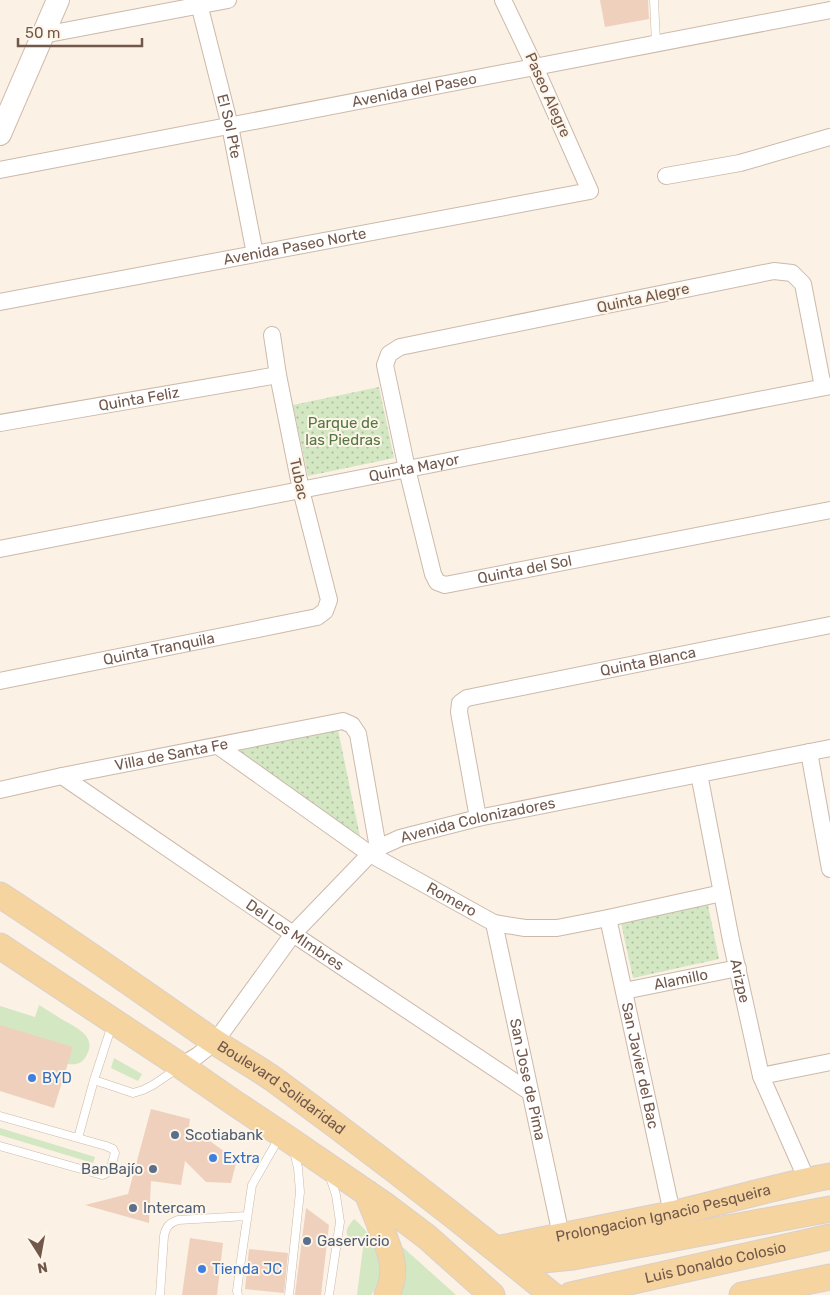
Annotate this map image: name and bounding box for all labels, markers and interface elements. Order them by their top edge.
scale bar [18,15,141,47]
text: 50 m [25,24,60,42]
street label: Paseo Alegre [521,50,575,140]
street label: Avenida del Paseo [350,69,478,111]
street label: El Sol Pte [213,92,245,160]
street label: Avenida Paseo Norte [222,224,368,269]
street label: Quinta Alegre [595,279,691,317]
street label: Quinta Feliz [97,383,181,415]
park label: Parque de las Piedras [305,414,381,449]
street label: Quinta Mayor [367,450,461,485]
street label: Tubac [286,457,312,501]
street label: Quinta del Sol [476,551,573,588]
street label: Quinta Tranquila [102,629,216,669]
street label: Quinta Blanca [599,643,697,680]
street label: Villa de Santa Fe [113,735,230,774]
street label: Avenida Colonizadores [398,794,557,847]
street label: Romero [424,878,480,921]
street label: Del Los MImbres [243,896,348,975]
street label: Arizpe [726,957,754,1005]
street label: Alamillo [652,965,710,994]
street label: San Javier del Bac [618,1001,662,1130]
street label: San Jose de Pima [506,1017,549,1142]
street label: Boulevard Solidaridad [214,1037,349,1138]
place label: BYD [42,1069,72,1087]
marker: BYD [26,1072,38,1084]
place label: Scotiabank [185,1126,263,1144]
marker: Scotiabank [169,1129,181,1141]
place label: Extra [223,1149,260,1167]
marker: Extra [207,1152,219,1164]
place label: BanBajío [81,1160,143,1178]
marker: BanBajío [147,1163,159,1175]
street label: Prolongacion Ignacio Pesqueira [554,1180,773,1246]
place label: Intercam [143,1199,206,1217]
marker: Intercam [127,1202,139,1214]
north arrow [15,1230,65,1280]
place label: Gaservicio [317,1232,390,1250]
marker: Gaservicio [301,1235,313,1247]
street label: Luis Donaldo Colosio [643,1238,788,1287]
text: N [36,1258,49,1277]
place label: Tienda JC [212,1260,282,1278]
marker: Tienda JC [196,1263,208,1275]

